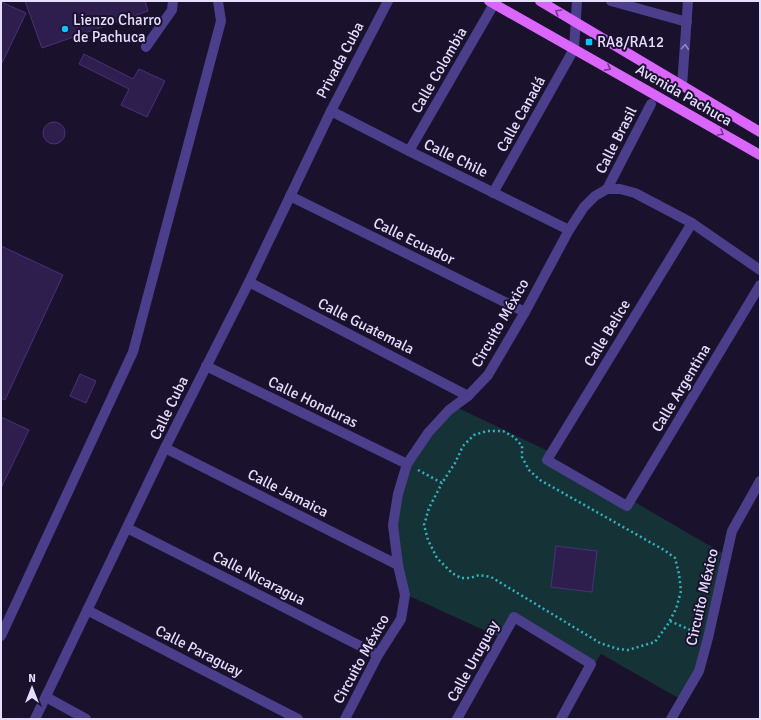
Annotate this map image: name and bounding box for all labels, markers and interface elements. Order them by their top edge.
one-way arrow [555,9,562,16]
place label: Lienzo Charro de Pachuca [73,11,161,46]
street label: Privada Cuba [312,19,368,101]
marker: Lienzo Charro de Pachuca [60,24,70,34]
street label: Calle Colombia [407,24,471,116]
place label: RA8/RA12 [597,33,664,51]
marker: RA8/RA12 [584,37,594,47]
one-way arrow [680,44,689,50]
street label: Avenida Pachuca [633,60,735,130]
one-way arrow [604,64,611,71]
street label: Calle Canadá [493,73,549,155]
street label: Calle Brasil [591,103,641,177]
one-way arrow [717,128,724,135]
street label: Calle Chile [421,135,491,181]
street label: Calle Ecuador [370,214,458,269]
street label: Circuito México [467,275,533,370]
street label: Calle Guatemala [315,294,417,358]
street label: Calle Belice [580,296,634,370]
street label: Calle Argentina [648,341,714,435]
street label: Calle Honduras [265,372,361,432]
street label: Calle Cuba [146,373,192,443]
street label: Calle Jamaica [245,465,331,521]
street label: Circuito México [682,546,722,647]
street label: Calle Nicaragua [210,547,308,609]
street label: Circuito México [329,611,393,707]
street label: Calle Uruguay [443,617,503,705]
street label: Calle Paraguay [153,621,245,681]
north arrow [12,668,52,708]
text: N [28,672,36,685]

